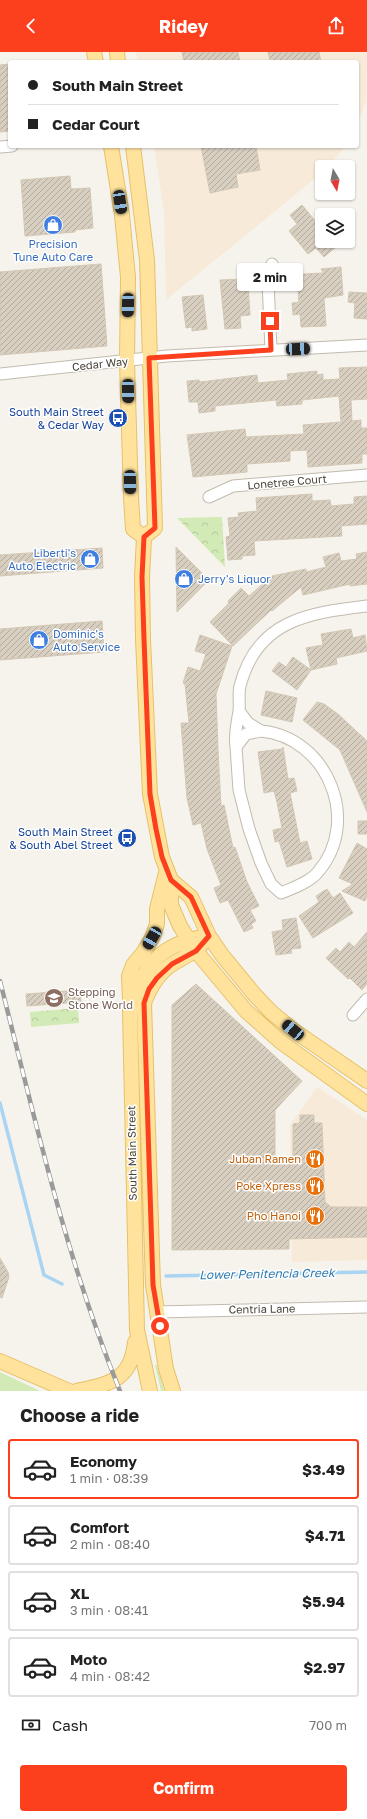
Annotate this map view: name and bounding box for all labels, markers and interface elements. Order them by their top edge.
icon: back [20,15,42,37]
text: Ridey [159,15,208,37]
icon: share [325,15,347,37]
text: South Main Street [52,76,183,94]
text: Cedar Court [52,115,140,133]
north arrow [315,160,355,200]
map controls [315,160,355,248]
car [112,189,128,215]
button: layers [315,208,355,248]
shop icon: Precision Tune Auto Care [42,214,64,236]
place label: Precision Tune Auto Care [13,237,93,263]
callout: 2 min [237,263,303,291]
text: 2 min [253,269,287,285]
car [122,293,134,317]
route end [261,312,279,330]
car [286,342,310,356]
street label: Cedar Way [71,354,129,373]
car [122,379,134,403]
place label: South Main Street & Cedar Way [9,405,104,431]
bus stop icon: South Main Street & Cedar Way [107,407,129,429]
car [124,470,136,494]
street label: Lonetree Court [247,472,327,491]
place label: Liberti's Auto Electric [8,546,76,572]
shop icon: Liberti's Auto Electric [79,548,101,570]
shop icon: Jerry's Liquor [173,568,195,590]
place label: Jerry's Liquor [198,572,271,585]
place label: Dominic's Auto Service [53,627,120,653]
shop icon: Dominic's Auto Service [28,629,50,651]
place label: South Main Street & South Abel Street [9,825,113,851]
bus stop icon: South Main Street & South Abel Street [116,827,138,849]
car [141,925,163,951]
place label: Stepping Stone World [68,985,133,1011]
school or university icon: Stepping Stone World [43,987,65,1009]
car [280,1018,306,1042]
street label: South Main Street [124,1105,139,1201]
restaurant icon: Juban Ramen [304,1148,326,1170]
place label: Juban Ramen [229,1152,301,1165]
restaurant icon: Poke Xpress [304,1175,326,1197]
place label: Poke Xpress [236,1179,301,1192]
restaurant icon: Pho Hanoi [304,1205,326,1227]
place label: Pho Hanoi [247,1209,301,1222]
water label: Lower Penitencia Creek [199,1265,336,1282]
street label: Centria Lane [228,1301,296,1316]
route start [151,1317,169,1335]
text: Choose a ride [20,1404,139,1426]
icon: car [22,1451,58,1487]
text: Economy [70,1452,137,1470]
text: $3.49 [302,1460,345,1478]
text: 1 min · 08:39 [70,1470,148,1486]
icon: car [22,1517,58,1553]
text: Comfort [70,1518,129,1536]
text: $4.71 [305,1526,345,1544]
text: 2 min · 08:40 [70,1536,150,1552]
icon: car [22,1583,58,1619]
text: XL [70,1584,89,1602]
text: $5.94 [302,1592,345,1610]
text: 3 min · 08:41 [70,1602,148,1618]
icon: car [22,1649,58,1685]
text: Moto [70,1650,107,1668]
text: $2.97 [303,1658,345,1676]
text: 4 min · 08:42 [70,1668,150,1684]
icon: cash [20,1714,42,1736]
text: Cash [52,1716,88,1734]
text: 700 m [309,1717,347,1733]
button: Confirm [20,1765,347,1811]

